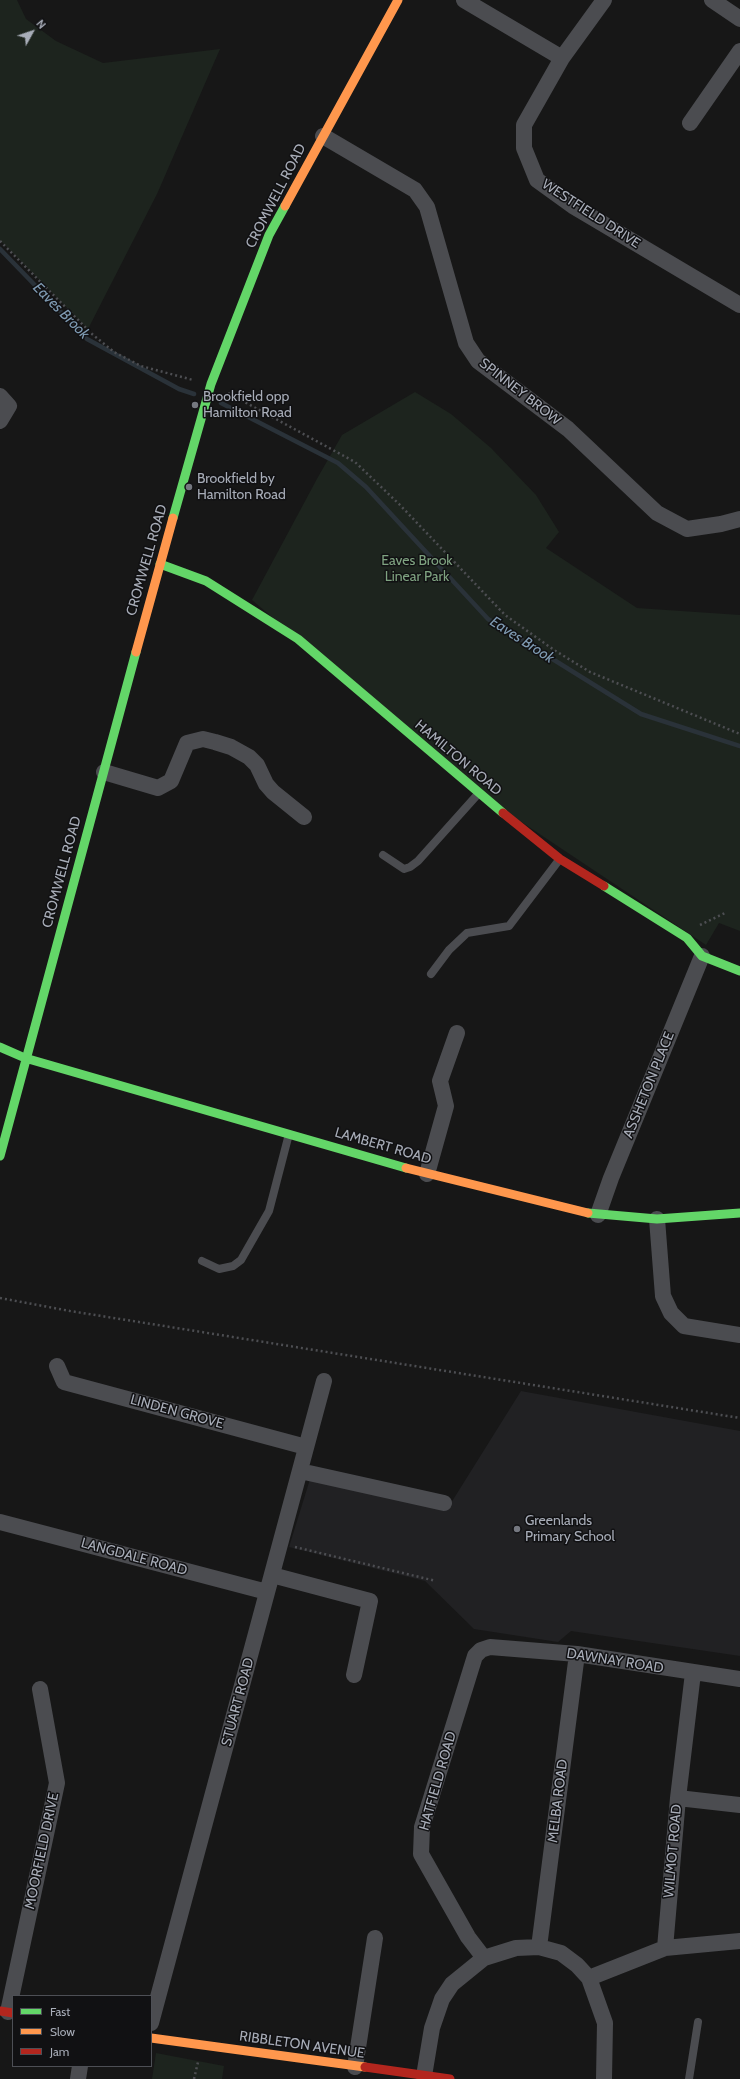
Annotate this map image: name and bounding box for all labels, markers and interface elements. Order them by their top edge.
north arrow [12,12,52,52]
text: N [33,17,49,32]
street label: CROMWELL ROAD [242,141,310,251]
street label: WESTFIELD DRIVE [539,176,643,252]
water label: Eaves Brook [29,279,93,343]
street label: SPINNEY BROW [476,355,564,429]
place label: Brookfield opp Hamilton Road [203,389,292,422]
marker: Brookfield opp Hamilton Road [190,400,200,410]
place label: Brookfield by Hamilton Road [197,471,286,504]
marker: Brookfield by Hamilton Road [184,482,194,492]
street label: CROMWELL ROAD [123,502,171,618]
park label: Eaves Brook Linear Park [381,553,453,586]
water label: Eaves Brook [487,613,557,667]
street label: HAMILTON ROAD [411,717,505,799]
street label: CROMWELL ROAD [39,814,85,930]
street label: ASSHETON PLACE [620,1029,678,1141]
street label: LAMBERT ROAD [333,1124,433,1168]
street label: LINDEN GROVE [128,1391,226,1433]
place label: Greenlands Primary School [525,1513,615,1546]
marker: Greenlands Primary School [512,1524,522,1534]
street label: LANGDALE ROAD [79,1535,189,1579]
street label: DAWNAY ROAD [565,1645,665,1677]
street label: STUART ROAD [218,1656,258,1748]
street label: HATFIELD ROAD [416,1730,460,1832]
street label: MELBA ROAD [545,1758,571,1844]
street label: MOORFIELD DRIVE [21,1791,63,1911]
street label: WILMOT ROAD [661,1803,685,1899]
legend [12,1995,152,2067]
text: Fast [50,2004,70,2019]
text: Slow [50,2024,75,2039]
street label: RIBBLETON AVENUE [238,2028,366,2062]
text: Jam [50,2044,69,2059]

